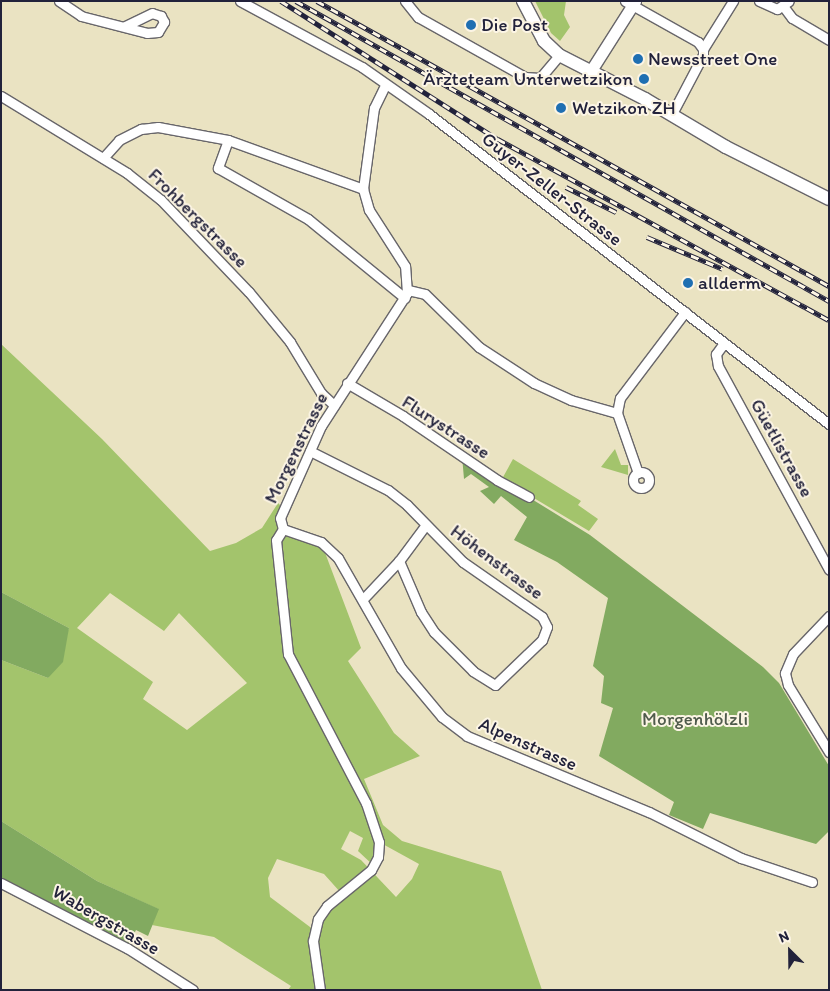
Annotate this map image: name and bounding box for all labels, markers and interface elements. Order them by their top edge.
place label: Die Post [481,14,547,36]
marker: Die Post [465,19,477,31]
place label: Newsstreet One [648,48,777,70]
marker: Newsstreet One [632,53,644,65]
place label: Ärzteteam Unterwetzikon [424,68,633,90]
marker: Ärzteteam Unterwetzikon [637,72,651,86]
place label: Wetzikon ZH [572,97,676,119]
marker: Wetzikon ZH [554,101,568,115]
street label: Guyer-Zeller-Strasse [477,127,627,251]
street label: Frohbergstrasse [143,163,253,273]
place label: allderm [698,272,761,294]
marker: allderm [682,277,694,289]
street label: Morgenstrasse [259,389,333,507]
street label: Flurystrasse [398,390,494,464]
street label: Güetlistrasse [746,395,818,501]
street label: Höhenstrasse [446,520,548,604]
park label: Morgenhölzli [642,708,748,730]
street label: Alpenstrasse [475,712,581,776]
street label: Wabergstrasse [48,880,164,960]
north arrow [765,926,815,976]
text: N [776,927,792,946]

